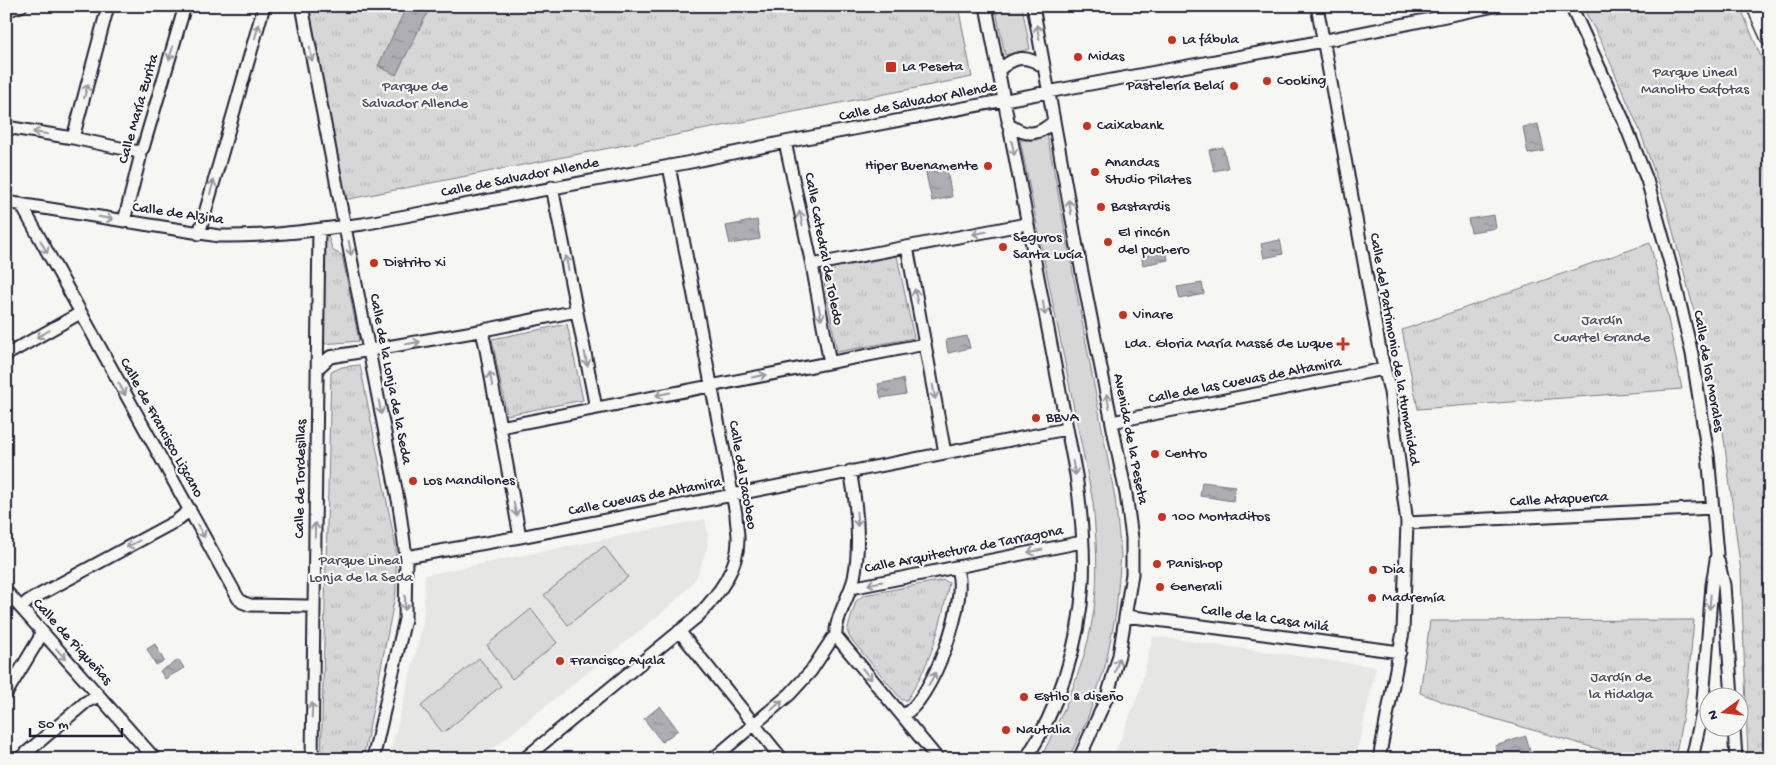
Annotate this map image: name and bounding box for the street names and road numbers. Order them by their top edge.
street label: Calle María Zurita [115,51,163,166]
street label: Calle de Salvador Allende [838,78,999,126]
street label: Calle de Salvador Allende [440,154,601,202]
street label: Calle Catedral de Toledo [799,171,847,327]
street label: Calle de Alzina [131,199,225,229]
street label: Calle del Patrimonio de la Humanidad [1365,232,1424,468]
street label: Calle de la Lonja de la Seda [365,292,416,466]
street label: Calle de los Morales [1688,309,1728,434]
street label: Calle de las Cuevas de Altamira [1147,353,1344,409]
street label: Calle de Francisco Lizcano [115,355,207,501]
street label: Avenida de la Peseta [1108,372,1152,507]
street label: Calle de Tordesillas [291,419,311,539]
street label: Calle del Jacobeo [724,419,760,531]
street label: Calle Cuevas de Altamira [567,473,724,521]
street label: Calle Atapuerca [1509,488,1609,512]
street label: Calle Arquitectura de Tarragona [863,522,1066,578]
street label: Calle de Piqueñas [28,595,116,690]
street label: Calle de la Casa Milá [1200,601,1331,637]

